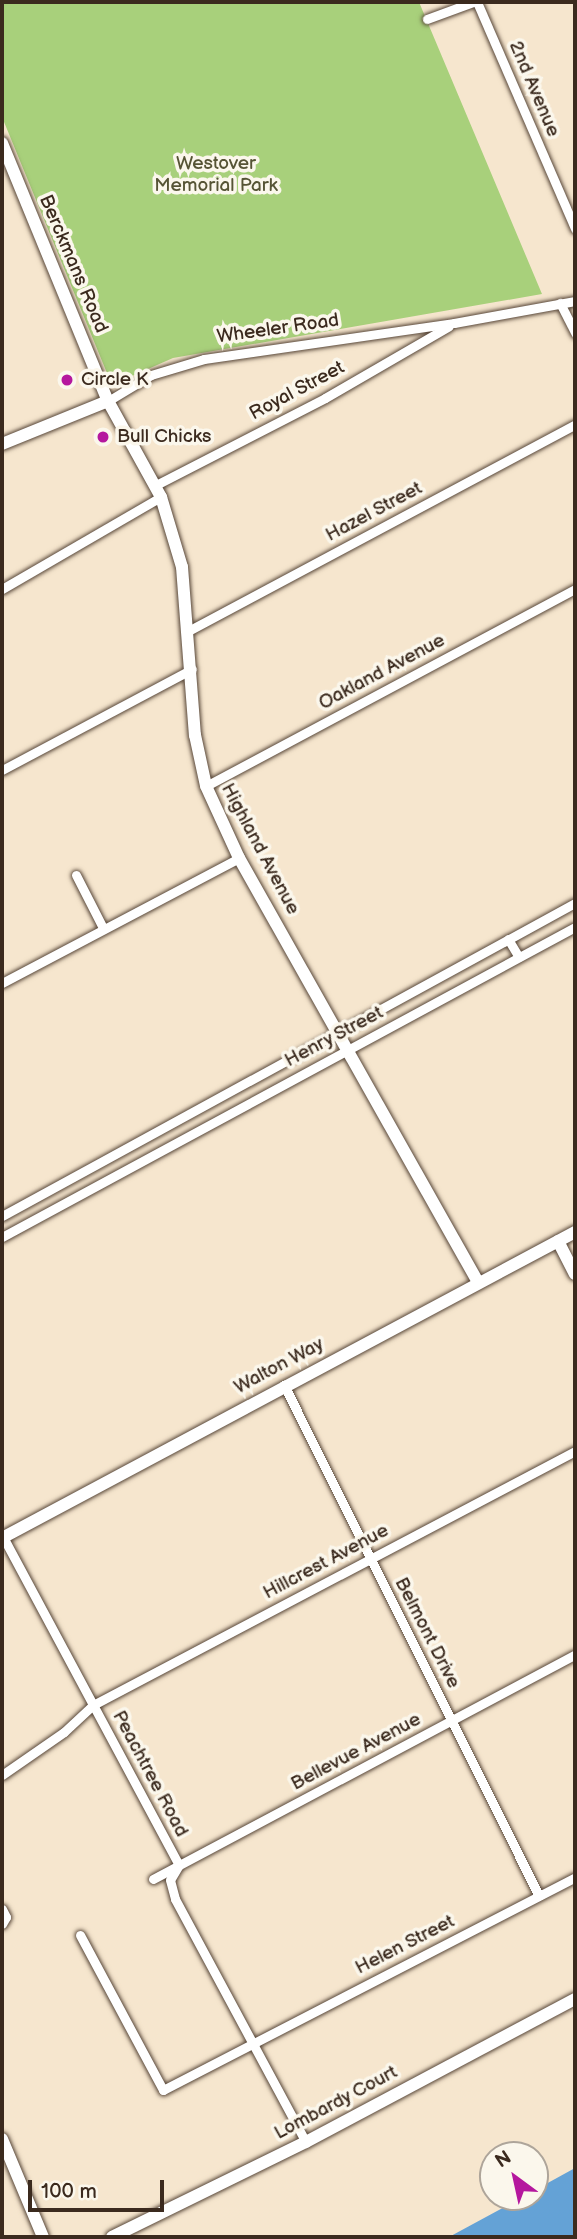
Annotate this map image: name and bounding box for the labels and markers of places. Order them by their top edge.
place label: Circle K [81,369,148,391]
marker: Circle K [59,372,75,388]
place label: Bull Chicks [117,426,211,448]
marker: Bull Chicks [95,429,111,445]

